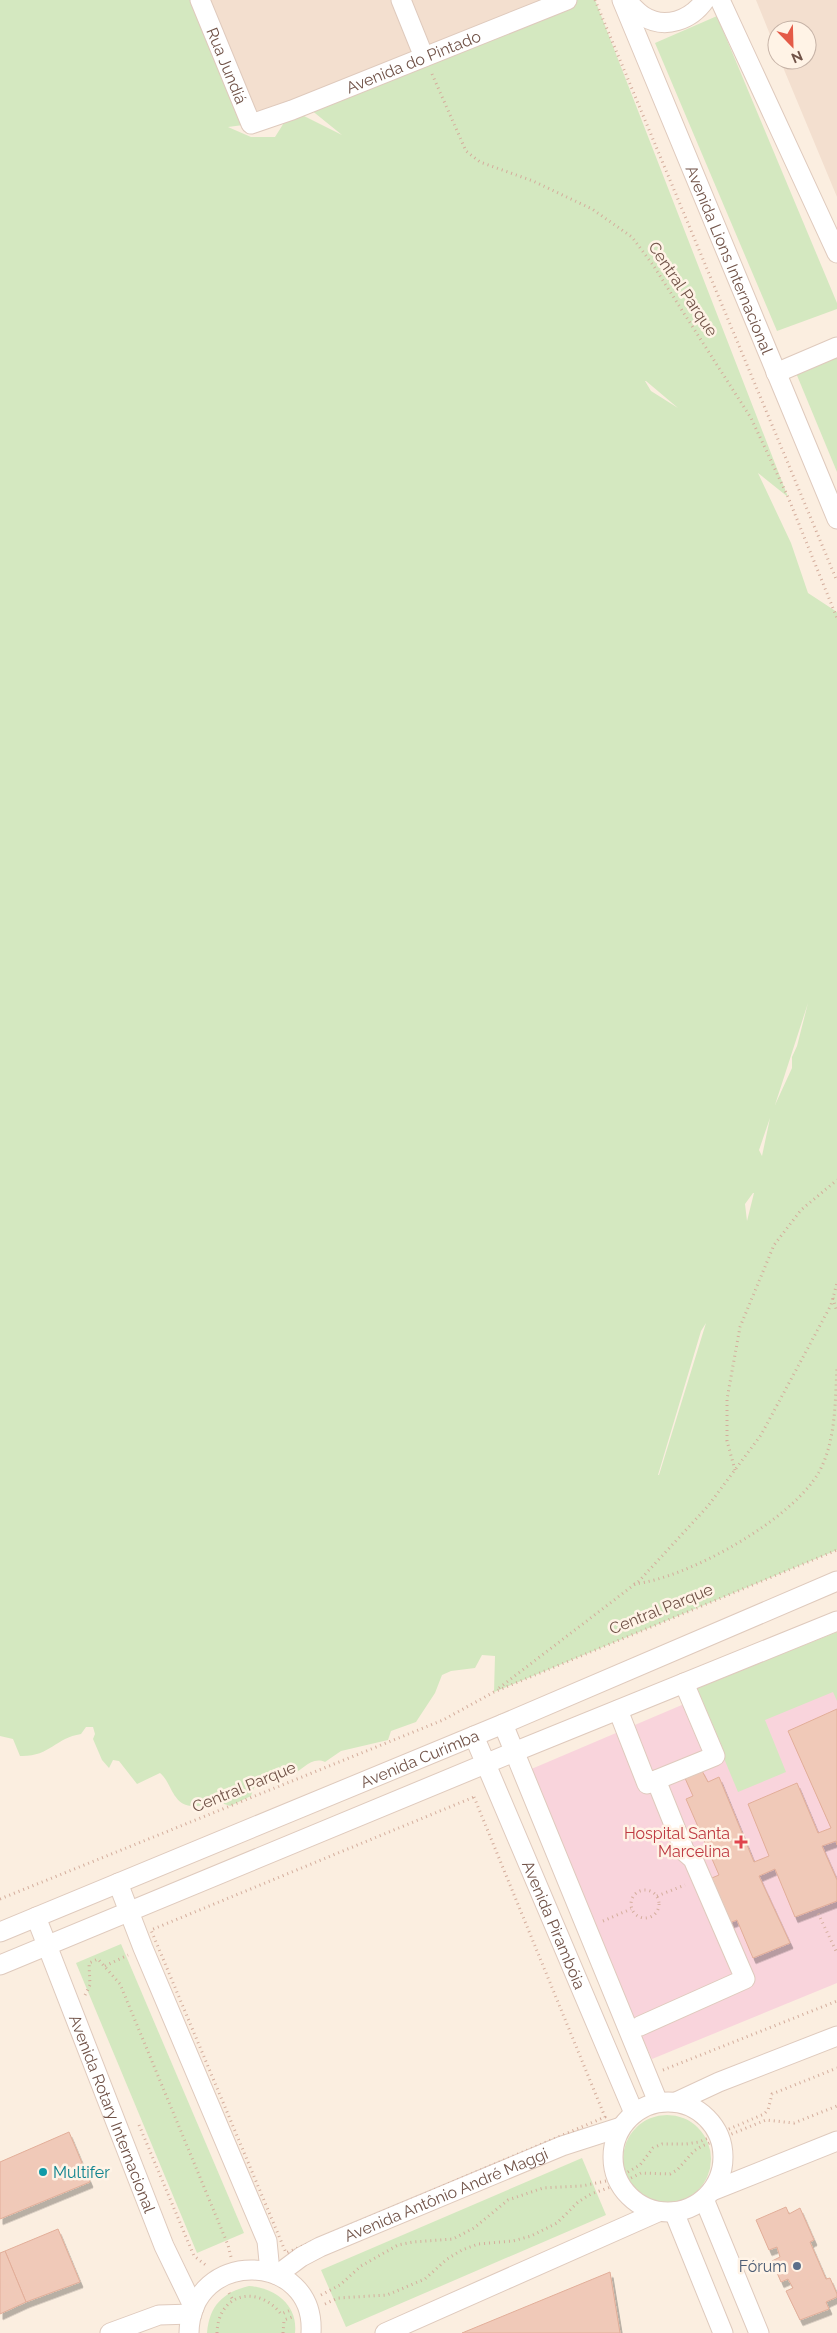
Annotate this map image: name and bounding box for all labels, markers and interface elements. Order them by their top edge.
north arrow [767,20,817,70]
street label: Rua Jundiá [203,25,251,107]
street label: Avenida do Pintado [343,26,483,97]
text: N [789,48,805,66]
street label: Avenida Lions Internacional [682,162,777,358]
street label: Central Parque [644,238,722,340]
street label: Central Parque [606,1580,716,1638]
street label: Avenida Curimba [357,1726,482,1791]
street label: Central Parque [189,1758,299,1816]
place label: Hospital Santa Marcelina [624,1824,730,1861]
marker: Hospital Santa Marcelina [734,1835,748,1849]
street label: Avenida Pirambóia [518,1858,590,1992]
street label: Avenida Rotary Internacional [65,2012,160,2216]
street label: Avenida Antônio André Maggi [341,2144,551,2245]
place label: Multifer [53,2163,110,2182]
marker: Multifer [37,2166,49,2178]
place label: Fórum [739,2257,787,2276]
marker: Fórum [791,2260,803,2272]

